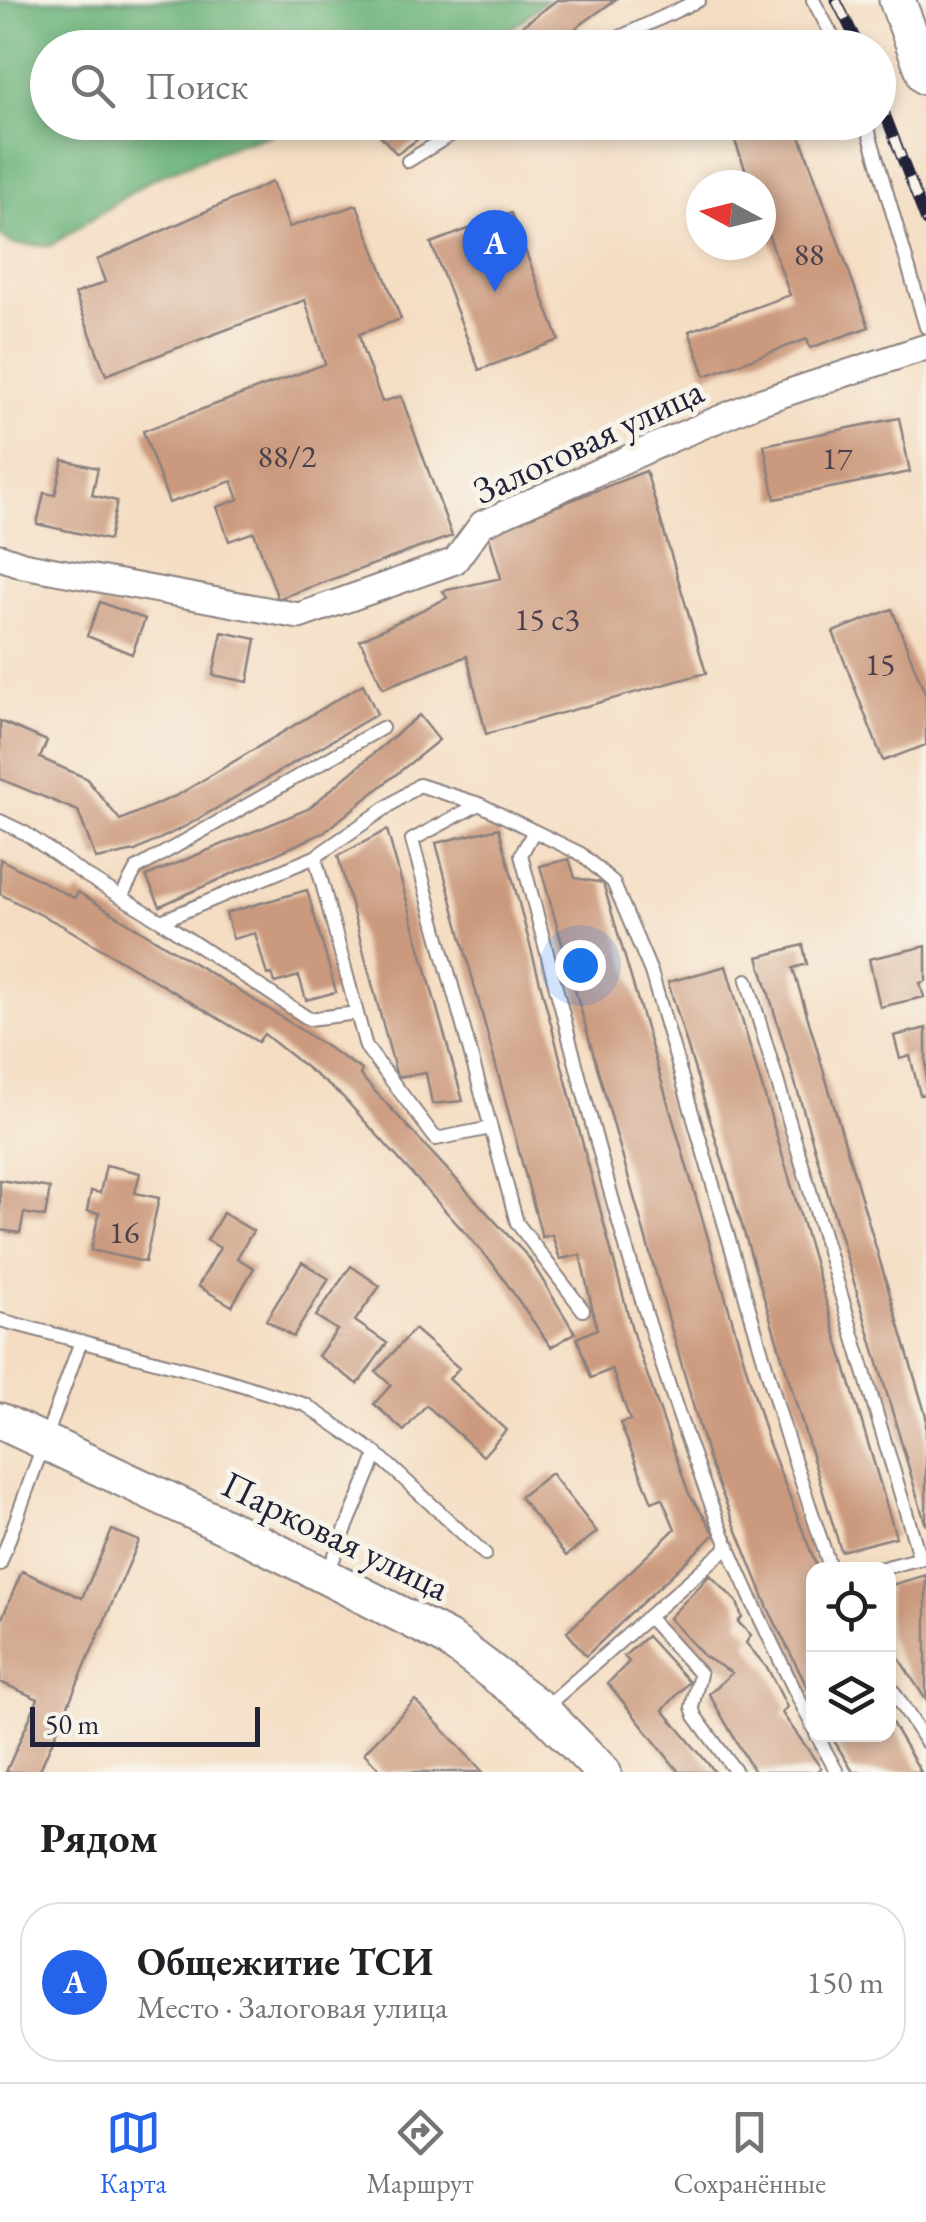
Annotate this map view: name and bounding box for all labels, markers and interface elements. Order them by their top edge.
search box [30,30,896,140]
icon: search [65,58,120,113]
text: Поиск [145,61,248,110]
north arrow [686,170,776,260]
pin: A [462,210,528,292]
house number: 88 [794,233,824,275]
street label: Залоговая улица [465,365,712,515]
house number: 88/2 [258,435,317,477]
house number: 17 [822,437,853,479]
house number: 15 с3 [514,598,580,640]
house number: 15 [865,643,895,685]
your location [555,940,606,991]
house number: 16 [109,1211,139,1253]
street label: Парковая улица [214,1459,459,1612]
map controls [806,1562,896,1742]
button: locate [806,1562,896,1652]
button: layers [806,1652,896,1742]
scale bar [30,1702,260,1746]
text: 50 m [45,1706,99,1742]
text: Рядом [40,1810,158,1865]
text: Общежитие ТСИ [137,1937,433,1986]
text: A [63,1961,86,2003]
text: 150 m [807,1961,884,2003]
text: Место · Залоговая улица [137,1986,448,2028]
tab: Карта [100,2105,167,2201]
tab: Маршрут [366,2105,474,2201]
tab: Сохранённые [673,2105,826,2201]

